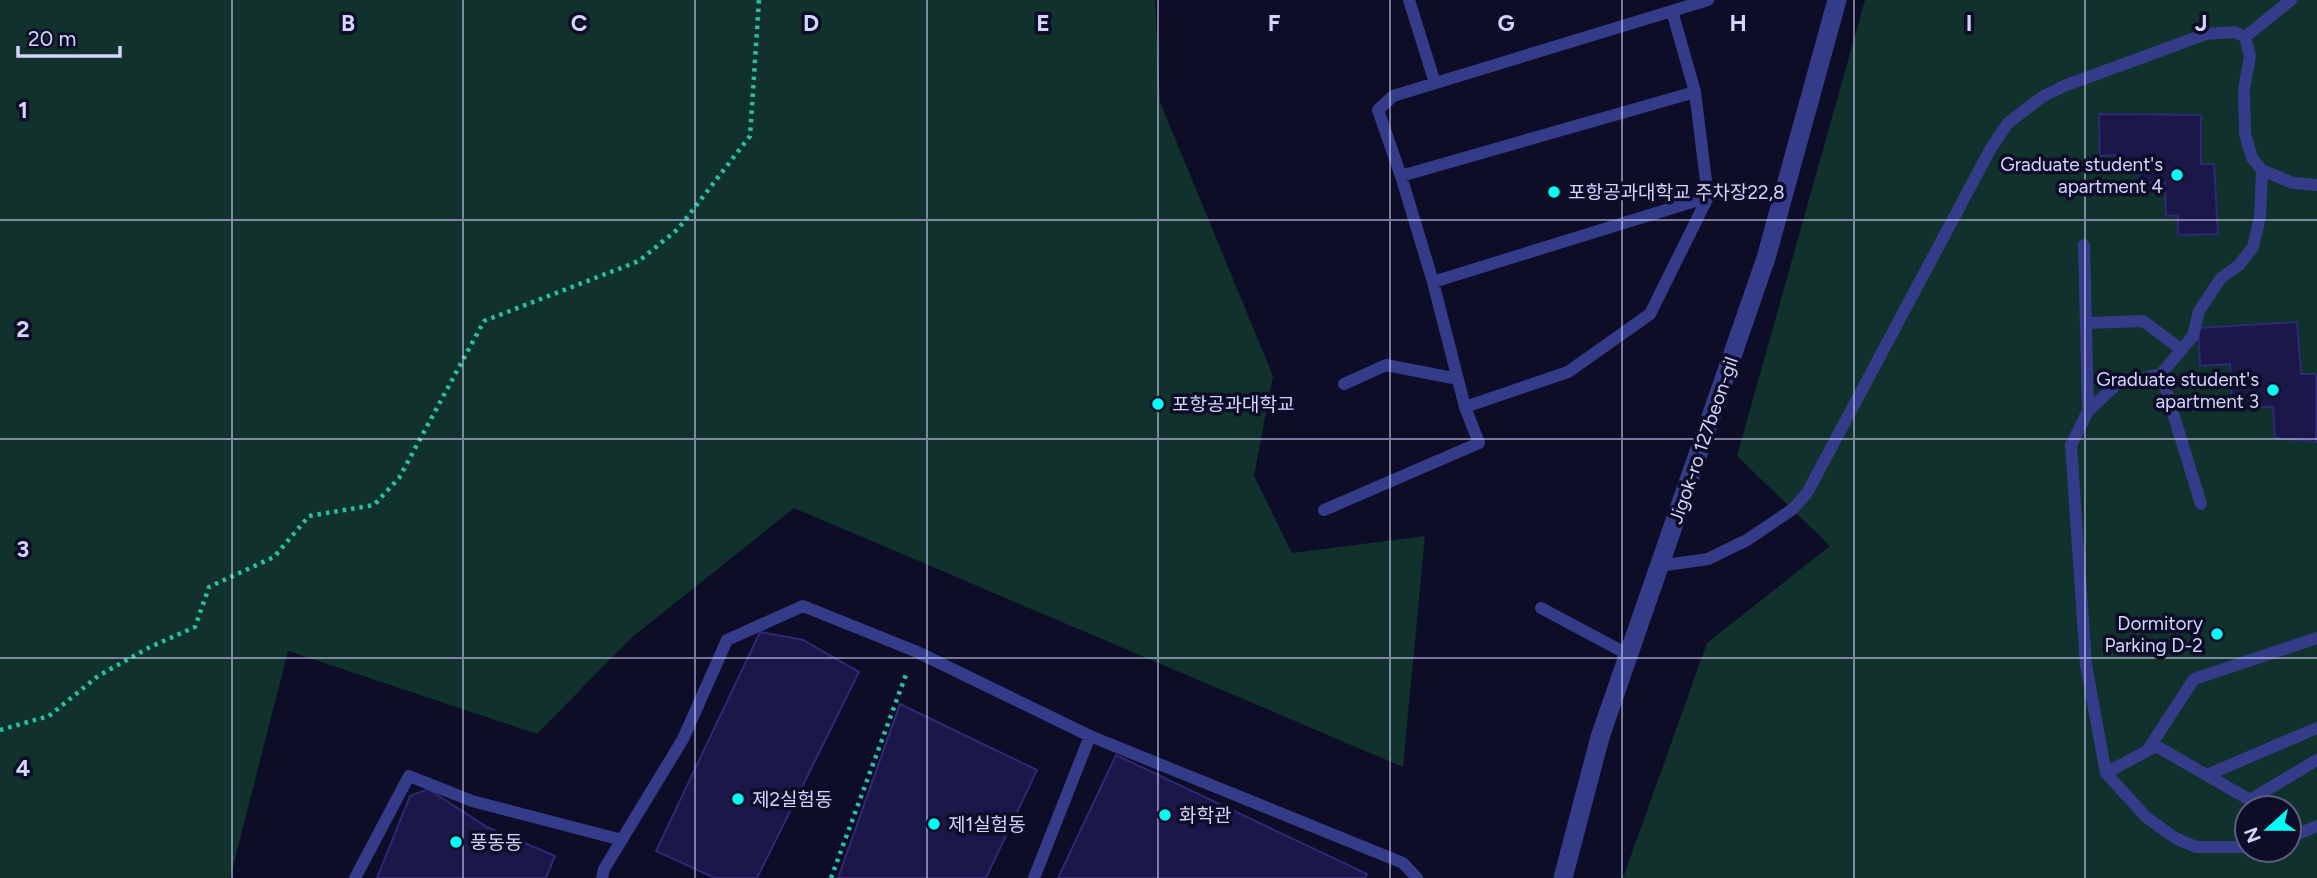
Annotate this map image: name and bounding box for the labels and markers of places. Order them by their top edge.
place label: Graduate student's apartment 4 [2000,153,2163,198]
marker: Graduate student's apartment 4 [2169,167,2185,183]
place label: 포항공과대학교 주차장22,8 [1568,181,1785,204]
marker: 포항공과대학교 주차장22,8 [1546,184,1562,200]
place label: Graduate student's apartment 3 [2096,368,2259,413]
marker: Graduate student's apartment 3 [2265,382,2281,398]
place label: 포항공과대학교 [1172,393,1294,416]
marker: 포항공과대학교 [1150,396,1166,412]
place label: Dormitory Parking D-2 [2104,612,2203,657]
marker: Dormitory Parking D-2 [2209,626,2225,642]
place label: 제2실험동 [752,788,833,811]
marker: 제2실험동 [730,791,746,807]
place label: 화학관 [1179,804,1231,827]
marker: 화학관 [1157,807,1173,823]
place label: 제1실험동 [948,813,1026,836]
marker: 제1실험동 [926,816,942,832]
place label: 풍동동 [470,831,522,854]
marker: 풍동동 [448,834,464,850]

